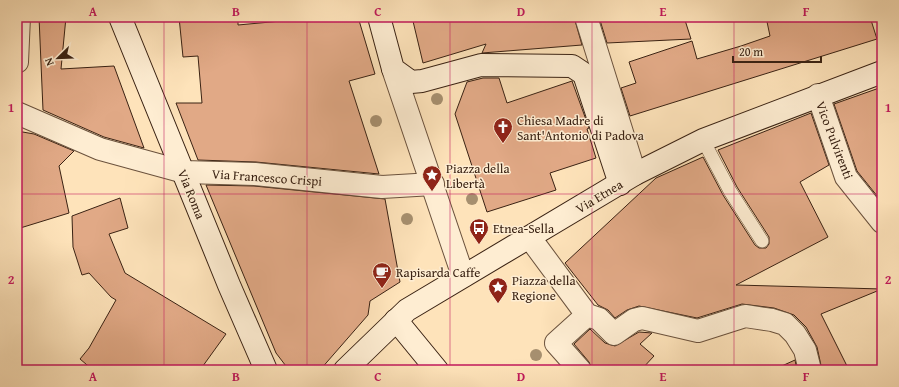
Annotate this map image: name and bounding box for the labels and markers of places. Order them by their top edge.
place label: Chiesa Madre di Sant'Antonio di Padova [517,111,645,145]
church icon: Chiesa Madre di Sant'Antonio di Padova [492,116,514,144]
place label: Piazza della Libertà [446,159,511,193]
place icon: Piazza della Libertà [421,164,443,192]
bus stop icon: Etnea-Sella [468,217,490,245]
place label: Etnea-Sella [493,219,555,238]
cafe icon: Rapisarda Caffe [371,261,393,289]
place label: Rapisarda Caffe [396,263,480,282]
place label: Piazza della Regione [512,271,577,305]
place icon: Piazza della Regione [487,276,509,304]

